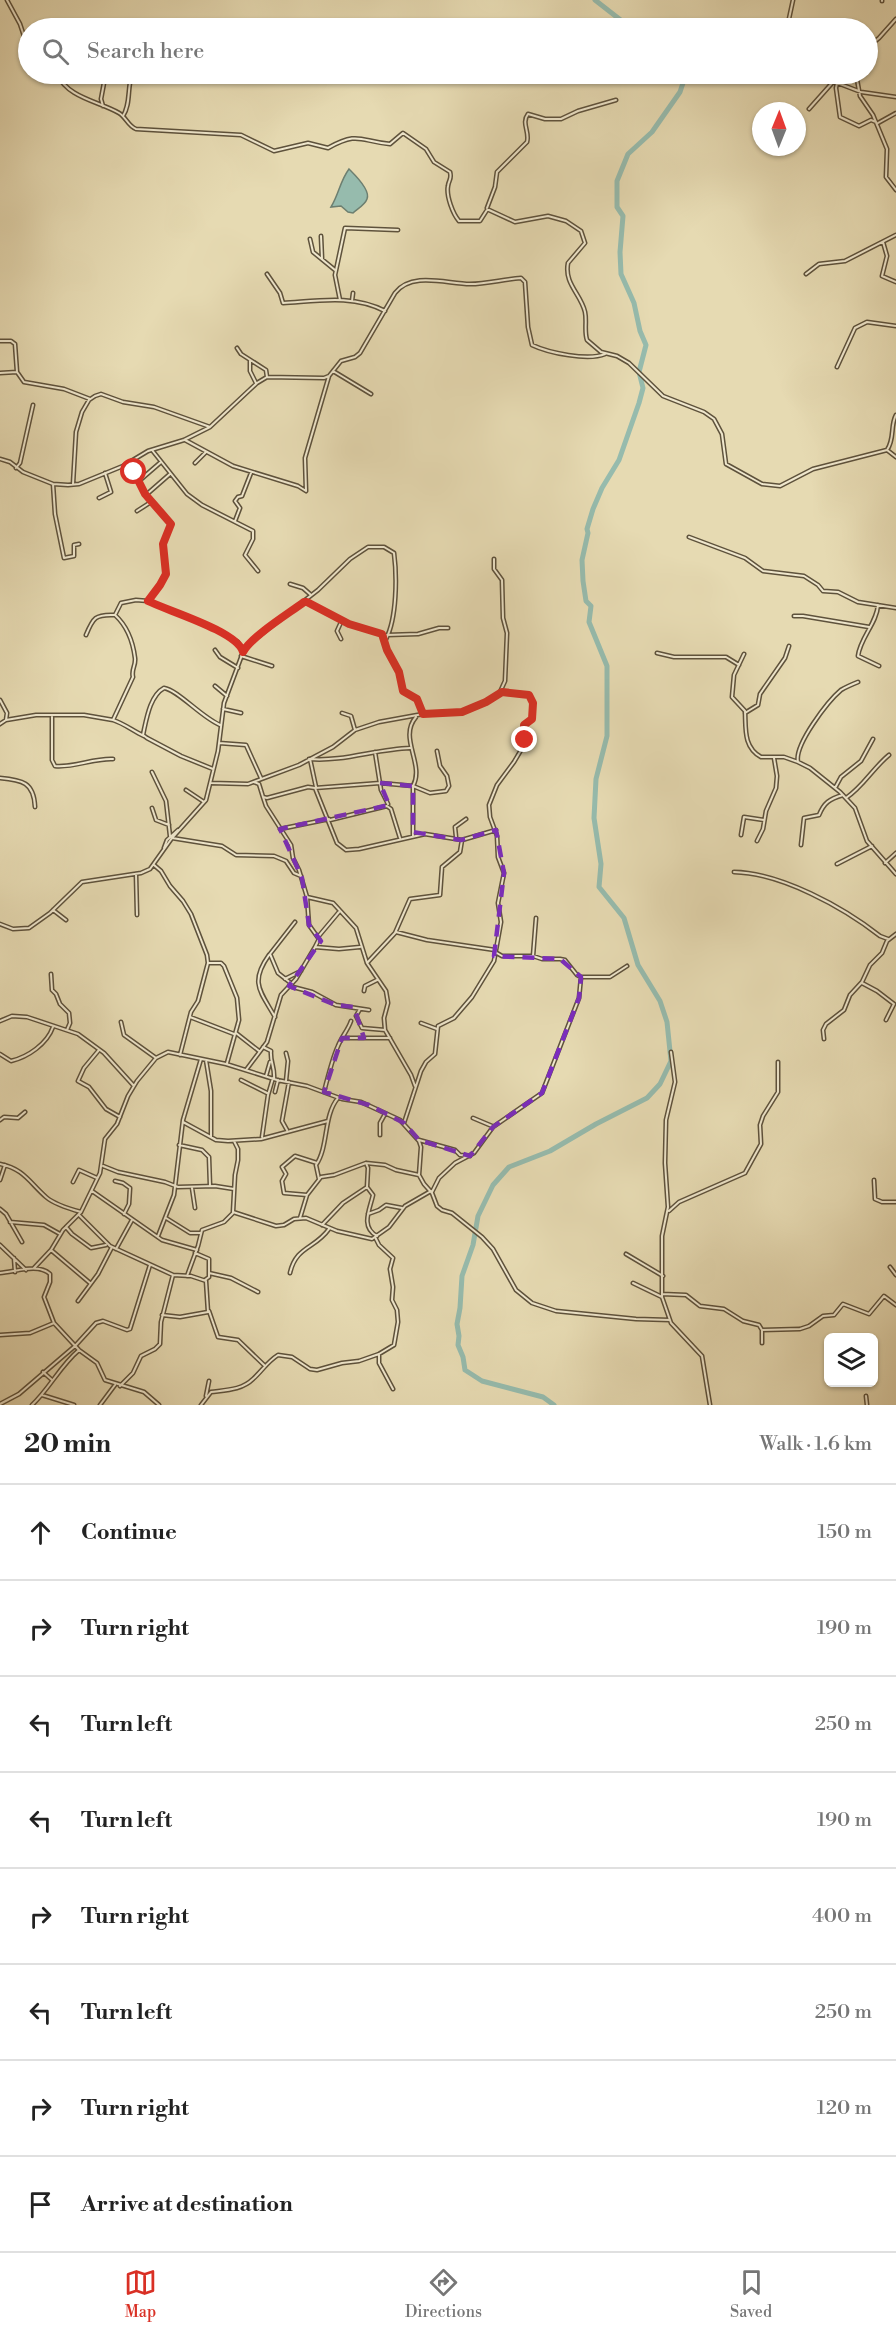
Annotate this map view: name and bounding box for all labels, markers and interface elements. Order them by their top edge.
search box [18,18,878,84]
icon: search [39,35,72,68]
text: Search here [87,38,204,65]
north arrow [752,102,806,156]
route start [120,458,146,484]
route end [511,726,537,752]
map controls [824,1333,878,1387]
button: layers [824,1333,878,1387]
text: 20 min [24,1428,111,1460]
text: Walk · 1.6 km [759,1432,872,1457]
icon: ahead [24,1516,57,1549]
text: Continue [81,1519,177,1546]
text: 150 m [817,1520,872,1545]
icon: right [24,1612,57,1645]
text: Turn right [81,1615,189,1642]
text: 190 m [817,1616,872,1641]
icon: left [24,1708,57,1741]
text: Turn left [81,1711,172,1738]
text: 250 m [815,1712,872,1737]
icon: left [24,1804,57,1837]
text: Turn left [81,1807,172,1834]
text: 190 m [817,1808,872,1833]
icon: right [24,1900,57,1933]
text: Turn right [81,1903,189,1930]
text: 400 m [812,1904,872,1929]
icon: left [24,1996,57,2029]
text: Turn left [81,1999,172,2026]
text: 250 m [815,2000,872,2025]
icon: right [24,2092,57,2125]
text: Turn right [81,2095,189,2122]
text: 120 m [817,2096,872,2121]
icon: arrive [24,2188,57,2221]
text: Arrive at destination [81,2191,293,2218]
tab: Map [124,2266,157,2322]
tab: Directions [405,2266,482,2322]
tab: Saved [730,2266,772,2322]

